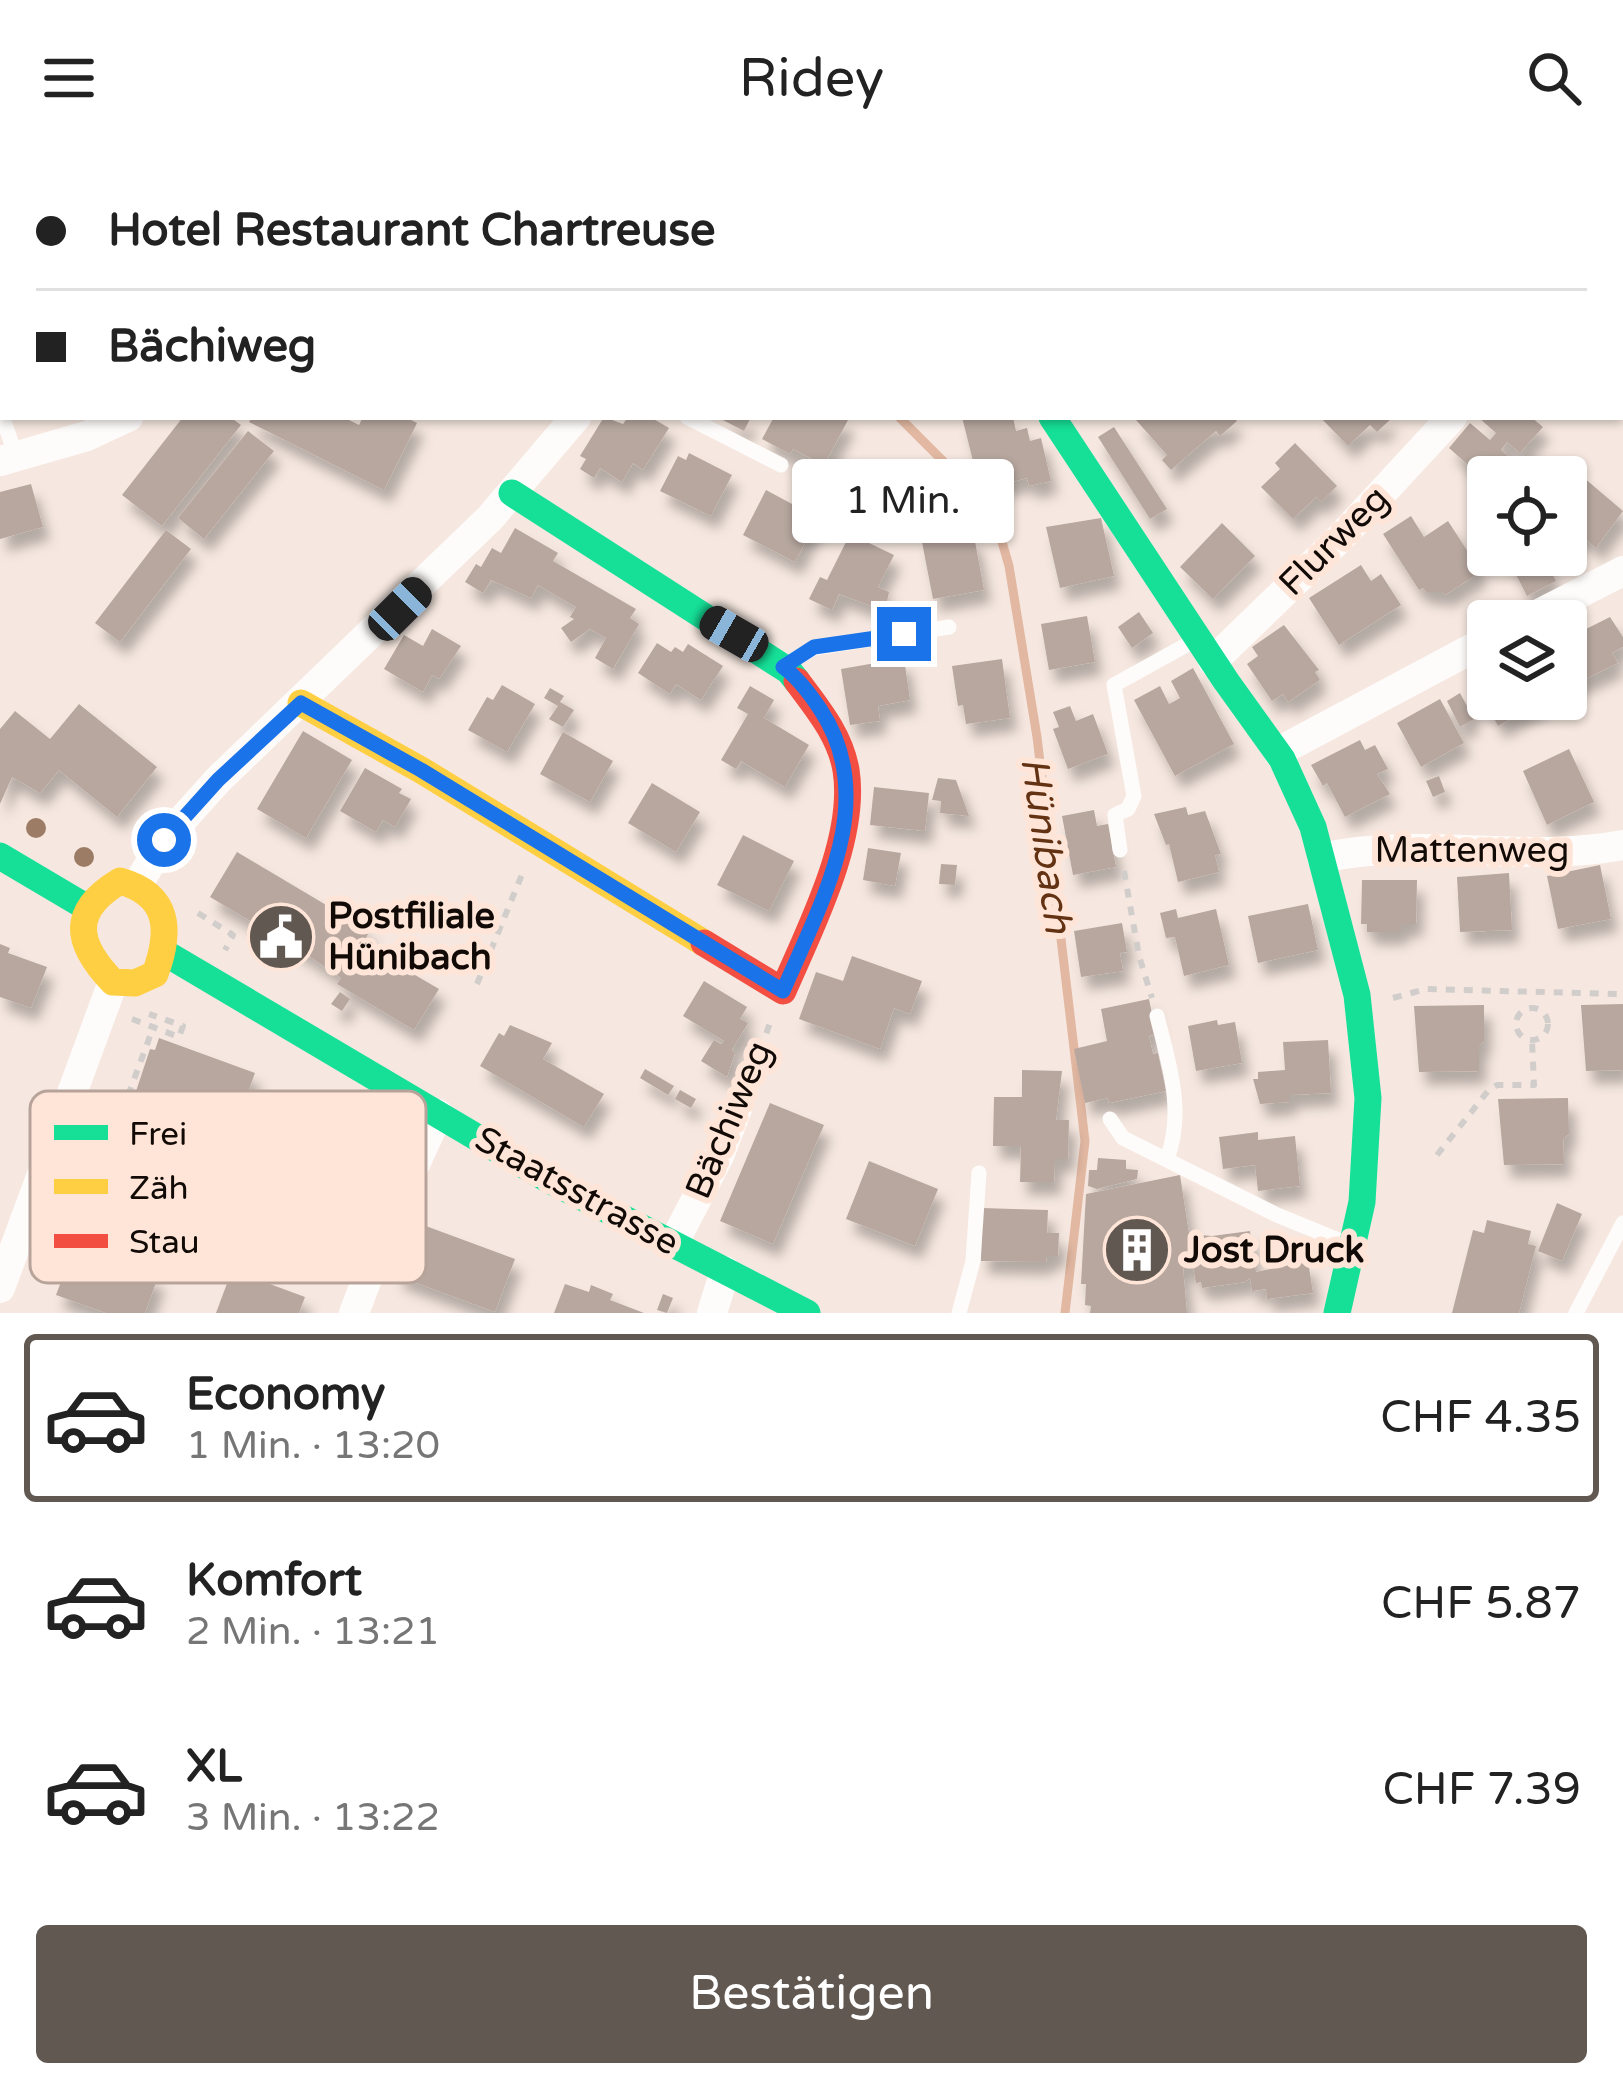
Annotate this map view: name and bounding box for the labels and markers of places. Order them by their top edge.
place label: Postfiliale Hünibach [328,895,495,979]
public building icon: Postfiliale Hünibach [246,902,316,972]
building icon: Jost Druck [1102,1215,1172,1285]
place label: Jost Druck [1183,1229,1364,1272]

